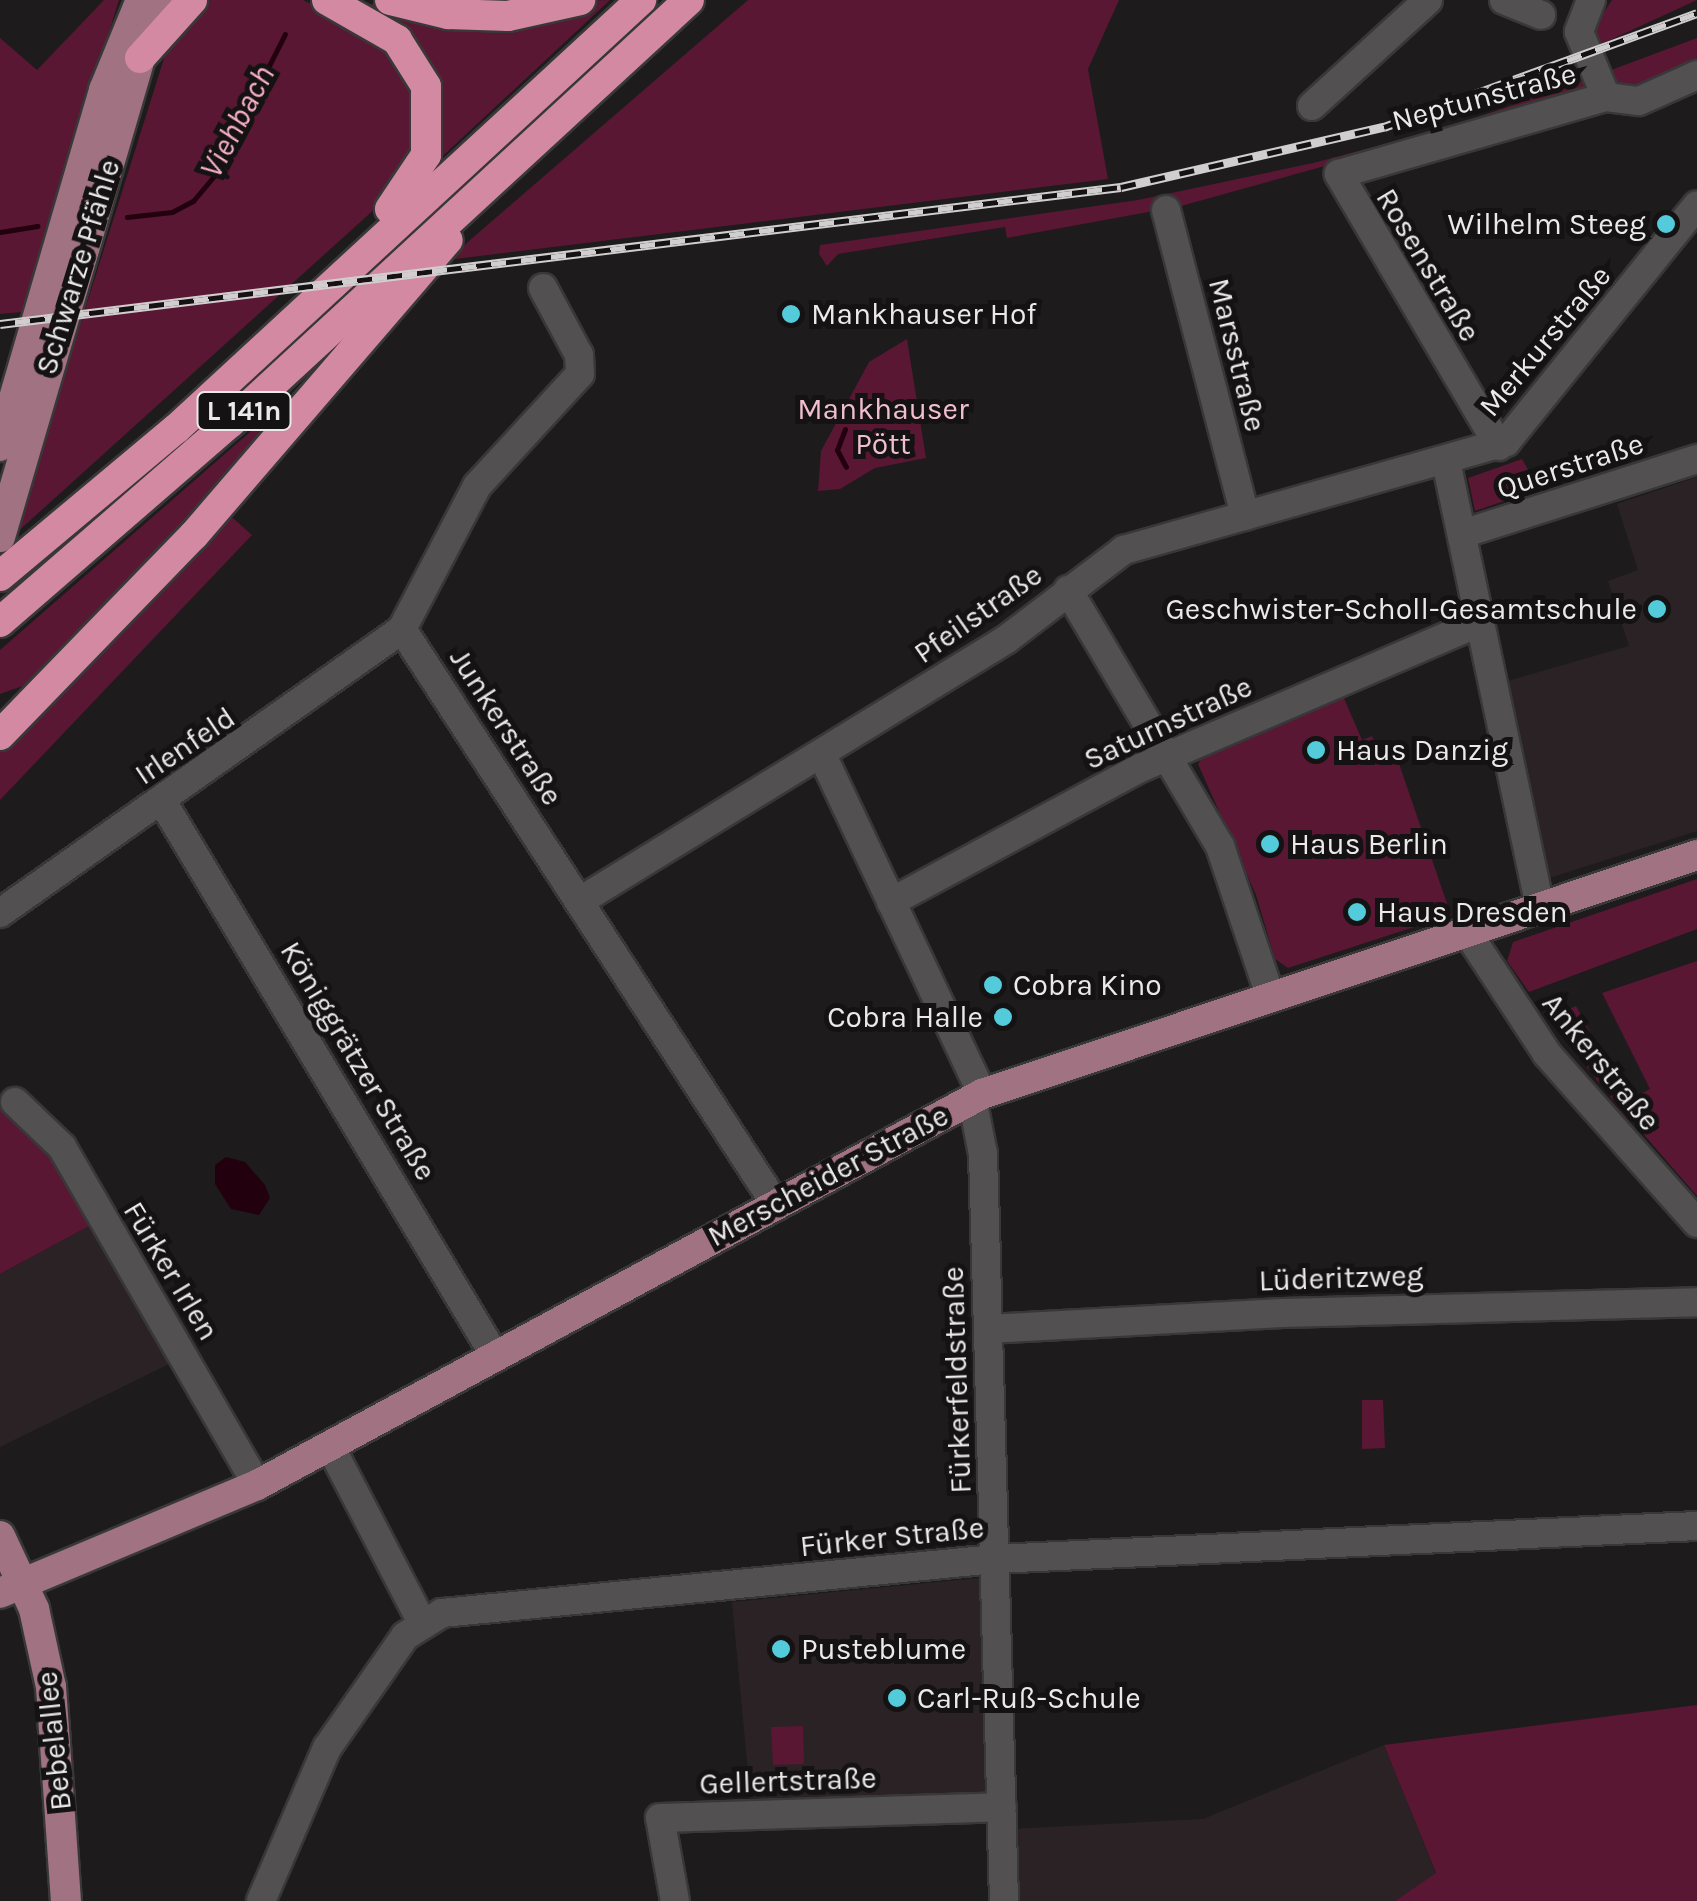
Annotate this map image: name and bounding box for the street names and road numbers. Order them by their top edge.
street label: Neptunstraße [1388,55,1580,139]
street label: Schwarze Pfähle [28,155,128,379]
street label: Rosenstraße [1368,182,1488,348]
street label: Merkurstraße [1471,258,1619,424]
street label: Marsstraße [1201,275,1273,435]
road number: L 141n [196,388,292,434]
street label: Querstraße [1492,425,1648,507]
street label: Pfeilstraße [907,557,1049,671]
street label: Junkerstraße [442,642,570,812]
street label: Saturnstraße [1078,668,1258,778]
street label: Irlenfeld [128,699,242,793]
street label: Königgrätzer Straße [272,935,444,1187]
street label: Ankerstraße [1535,986,1667,1138]
street label: Merscheider Straße [702,1097,954,1255]
street label: Fürker Irlen [116,1195,226,1347]
street label: Lüderitzweg [1258,1257,1424,1299]
street label: Fürkerfeldstraße [935,1266,979,1494]
street label: Fürker Straße [798,1509,986,1565]
street label: Bebelallee [29,1670,79,1812]
street label: Gellertstraße [699,1760,877,1802]

